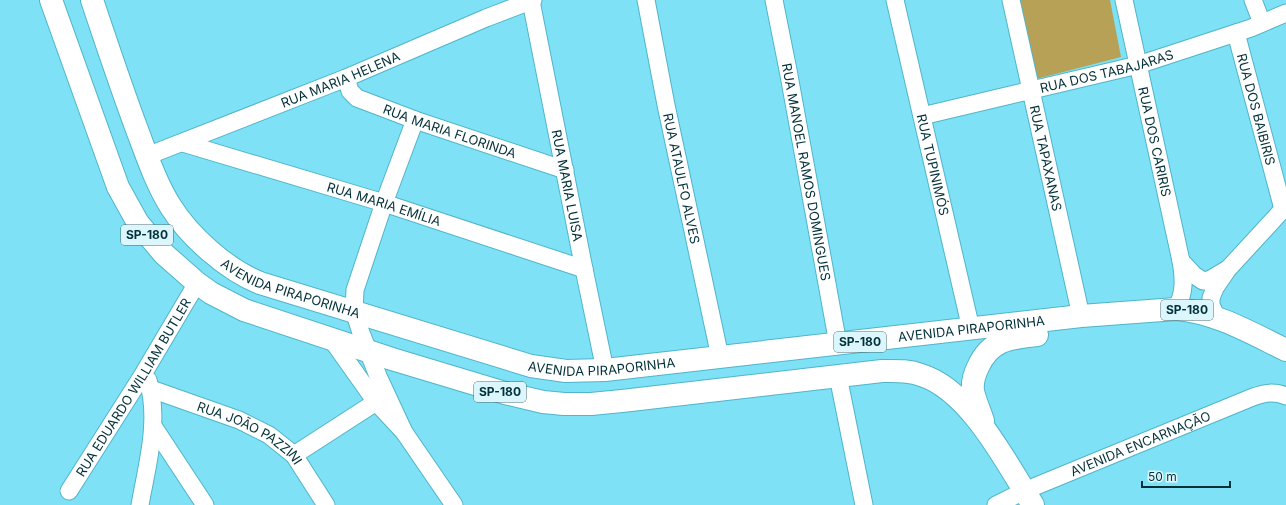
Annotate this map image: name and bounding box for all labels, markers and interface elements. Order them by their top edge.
street label: RUA DOS TABAJARAS [1038,46,1175,96]
street label: RUA MARIA HELENA [279,48,402,111]
street label: RUA DOS BAIBIRIS [1234,52,1279,167]
street label: RUA MANOEL RAMOS DOMINGUES [779,62,834,282]
street label: RUA DOS CARIRIS [1135,85,1175,198]
street label: RUA MARIA FLORINDA [381,101,519,161]
street label: RUA TAPAXANAS [1027,104,1066,213]
street label: RUA ATAULFO ALVES [660,112,704,245]
street label: RUA TUPINIMÓS [914,112,953,217]
street label: RUA MARIA LUISA [549,128,586,243]
street label: RUA MARIA EMÍLIA [325,178,443,229]
road number: SP-180 [121,225,173,245]
street label: AVENIDA PIRAPORINHA [218,255,362,321]
street label: RUA EDUARDO WILLIAM BUTLER [72,295,194,479]
road number: SP-180 [1161,300,1213,320]
street label: AVENIDA PIRAPORINHA [897,312,1046,345]
road number: SP-180 [834,332,886,352]
street label: AVENIDA PIRAPORINHA [527,354,676,379]
road number: SP-180 [474,382,526,402]
street label: RUA JOÃO PAZZINI [195,398,306,467]
street label: AVENIDA ENCARNAÇÃO [1068,407,1213,479]
scale bar [1142,463,1230,489]
text: 50 m [1148,469,1177,484]

